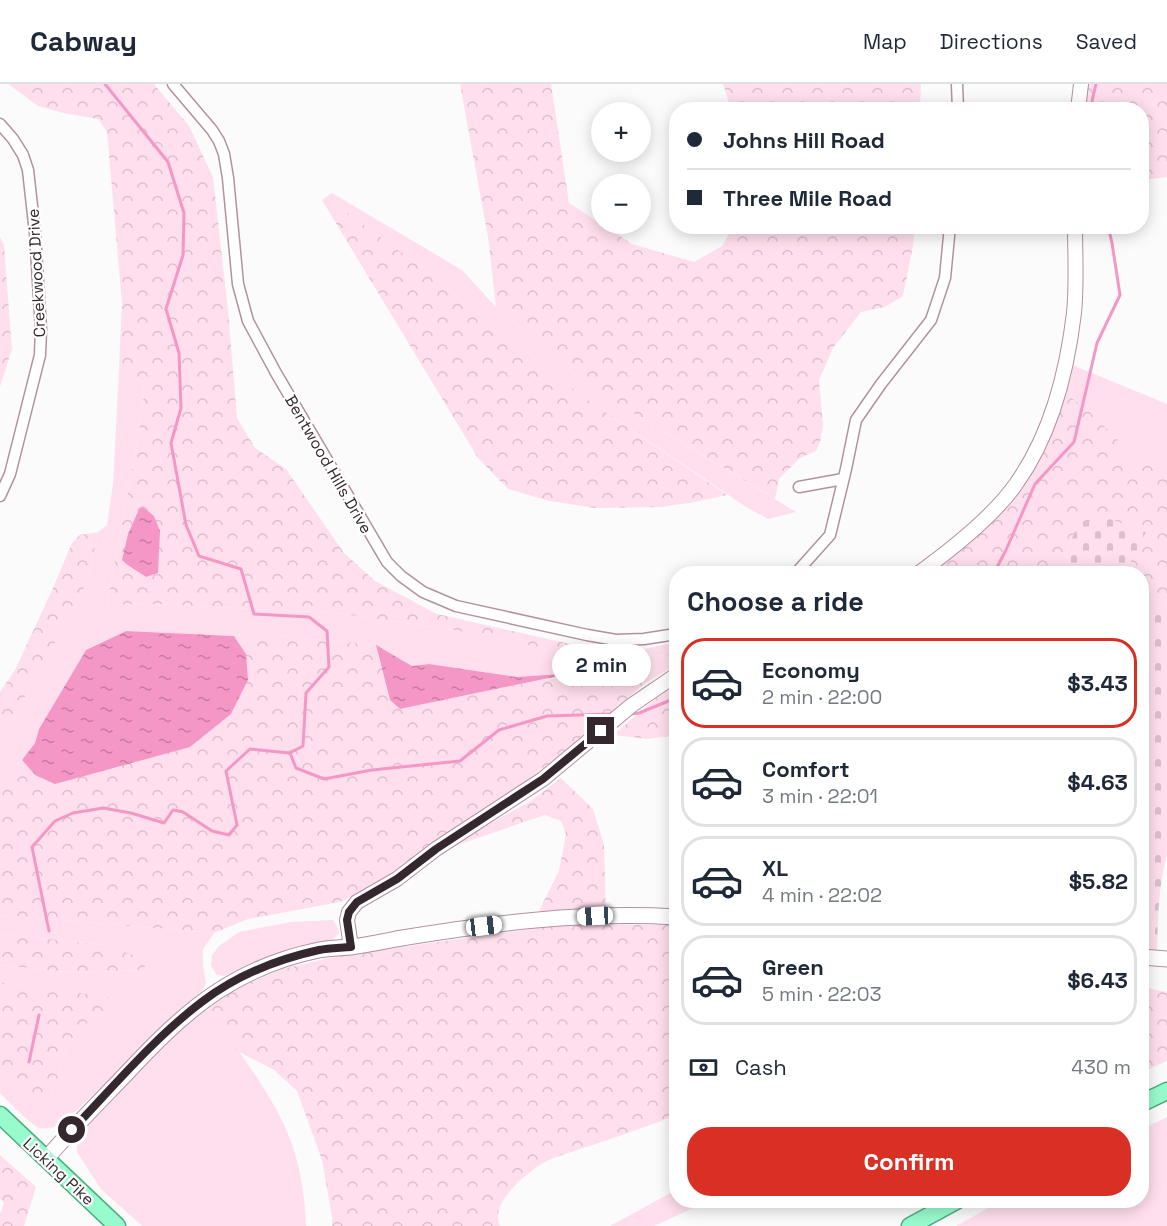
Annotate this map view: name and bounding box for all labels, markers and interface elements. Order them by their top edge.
text: Cabway [30,23,137,59]
text: Map [863,28,907,55]
text: Directions [940,28,1043,55]
text: Saved [1076,28,1137,55]
map controls [591,102,651,234]
button: + [591,102,651,162]
text: Johns Hill Road [723,126,885,154]
button: − [591,174,651,234]
text: Three Mile Road [723,184,892,212]
street label: Creekwood Drive [23,208,50,338]
street label: Bentwood Hills Drive [280,391,377,537]
text: Choose a ride [687,584,864,619]
callout: 2 min [552,644,650,686]
text: 2 min [576,652,627,678]
icon: car [690,656,744,710]
text: Economy [762,656,860,684]
text: $3.43 [1067,669,1128,697]
text: 2 min · 22:00 [762,684,882,710]
route end [587,717,614,744]
icon: car [690,755,744,809]
text: Comfort [762,755,850,783]
text: $4.63 [1067,768,1128,796]
text: 3 min · 22:01 [762,783,878,809]
icon: car [690,854,744,908]
text: XL [762,854,788,882]
text: $5.82 [1069,867,1128,895]
text: 4 min · 22:02 [762,882,882,908]
car [577,906,613,926]
car [465,915,503,937]
icon: car [690,953,744,1007]
text: Green [762,953,824,981]
text: $6.43 [1067,966,1128,994]
text: 5 min · 22:03 [762,981,882,1007]
icon: cash [687,1051,720,1084]
text: Cash [735,1053,787,1081]
text: 430 m [1071,1054,1131,1080]
route start [58,1116,85,1143]
button: Confirm [687,1127,1131,1196]
street label: Licking Pike [19,1133,99,1210]

